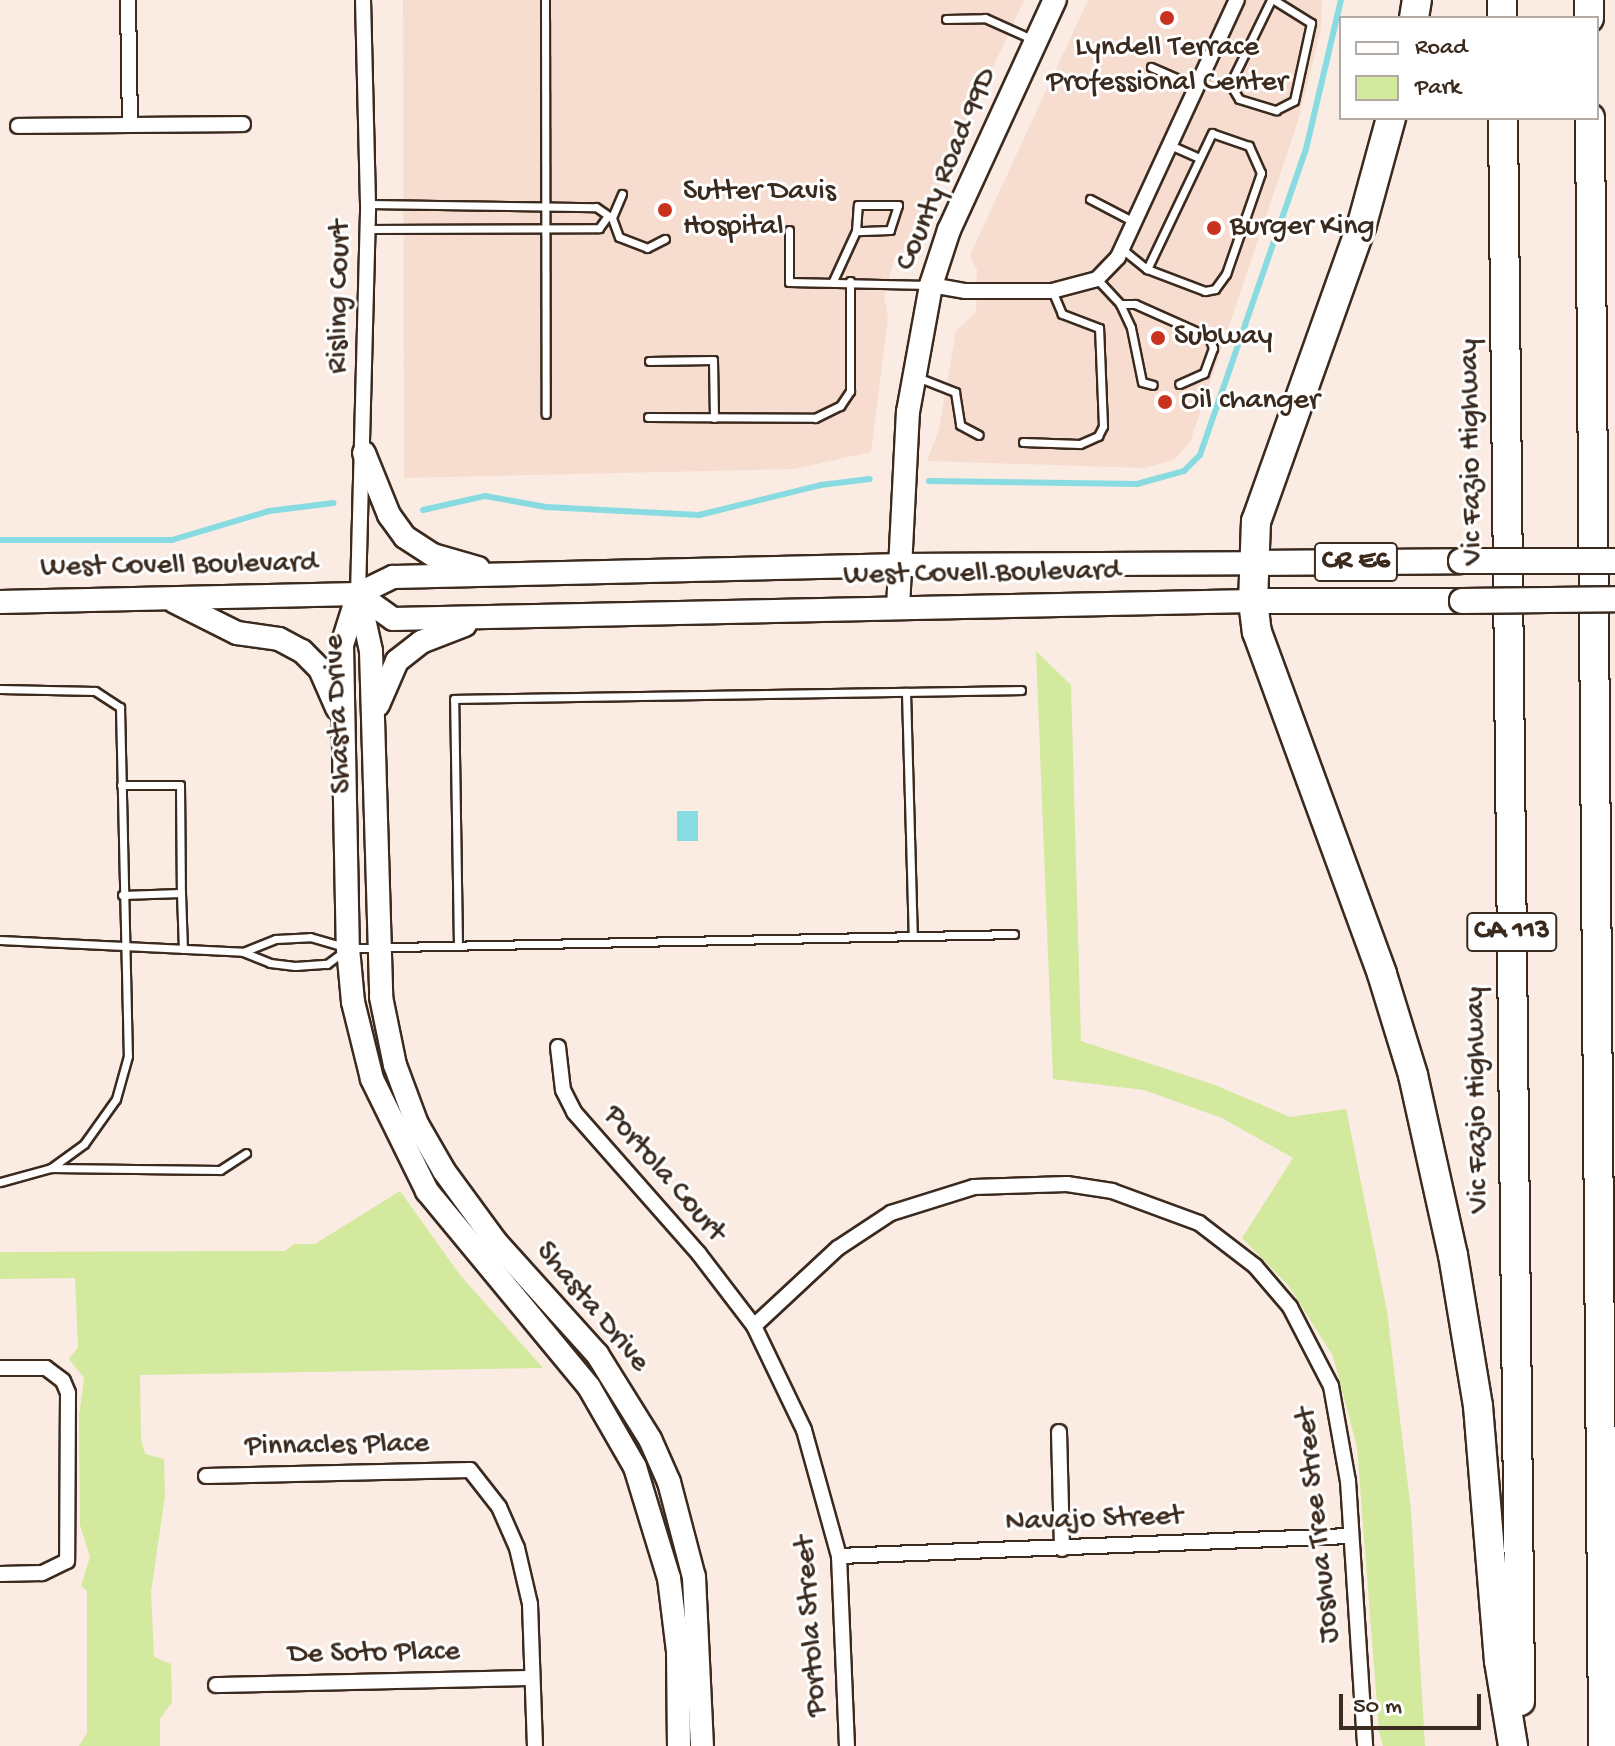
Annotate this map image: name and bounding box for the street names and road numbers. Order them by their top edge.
street label: County Road 99D [889,63,1007,277]
street label: Risling Court [322,220,360,374]
street label: Vic Fazio Highway [1453,339,1493,565]
road number: CR E6 [1312,538,1400,586]
street label: West Covell Boulevard [40,547,318,587]
street label: West Covell Boulevard [843,555,1121,595]
street label: Shasta Drive [318,634,362,794]
road number: CA 113 [1466,908,1558,956]
street label: Vic Fazio Highway [1459,987,1499,1213]
street label: Portola Court [594,1099,732,1251]
street label: Shasta Drive [526,1235,656,1381]
street label: Joshua Tree Street [1290,1405,1350,1645]
street label: Pinnacles Place [245,1427,429,1467]
street label: Navajo Street [1005,1500,1183,1542]
street label: Portola Street [789,1535,837,1717]
street label: De Soto Place [288,1636,460,1674]

